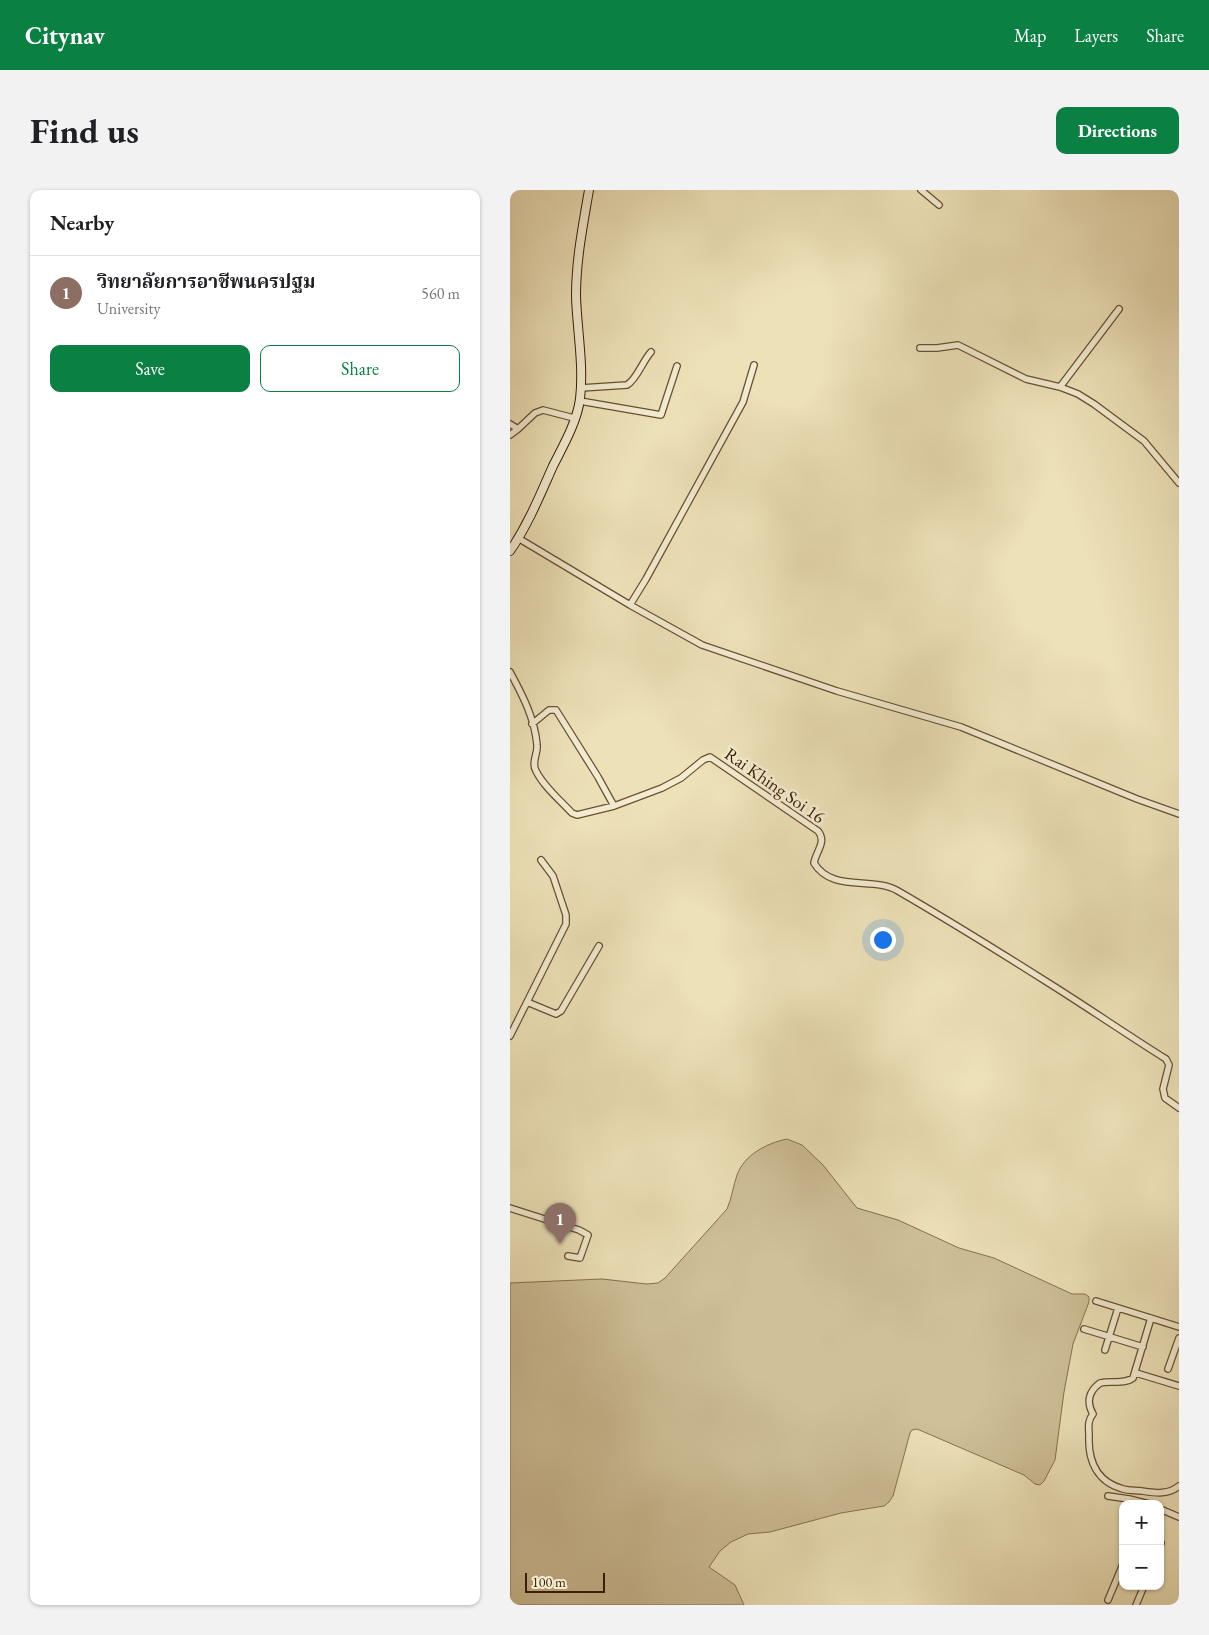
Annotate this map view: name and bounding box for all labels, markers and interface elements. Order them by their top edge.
text: Citynav [25,20,105,51]
text: Map [1014,24,1046,47]
text: Layers [1074,24,1118,47]
text: Share [1146,24,1184,47]
button: Directions [1056,107,1179,154]
text: Find us [30,108,139,153]
text: Nearby [50,209,114,236]
text: วิทยาลัยการอาชีพนครปฐม [97,269,316,294]
text: 1 [62,283,70,304]
text: 560 m [421,283,460,304]
text: University [97,298,161,319]
button: Save [50,345,250,392]
button: Share [260,345,460,392]
street label: Rai Khing Soi 16 [720,742,830,828]
your location [870,927,896,953]
pin: 1 [544,1203,576,1244]
map controls [1119,1500,1164,1590]
button: + [1119,1500,1164,1545]
button: − [1119,1545,1164,1590]
scale bar [525,1570,605,1593]
text: 100 m [532,1573,566,1591]

